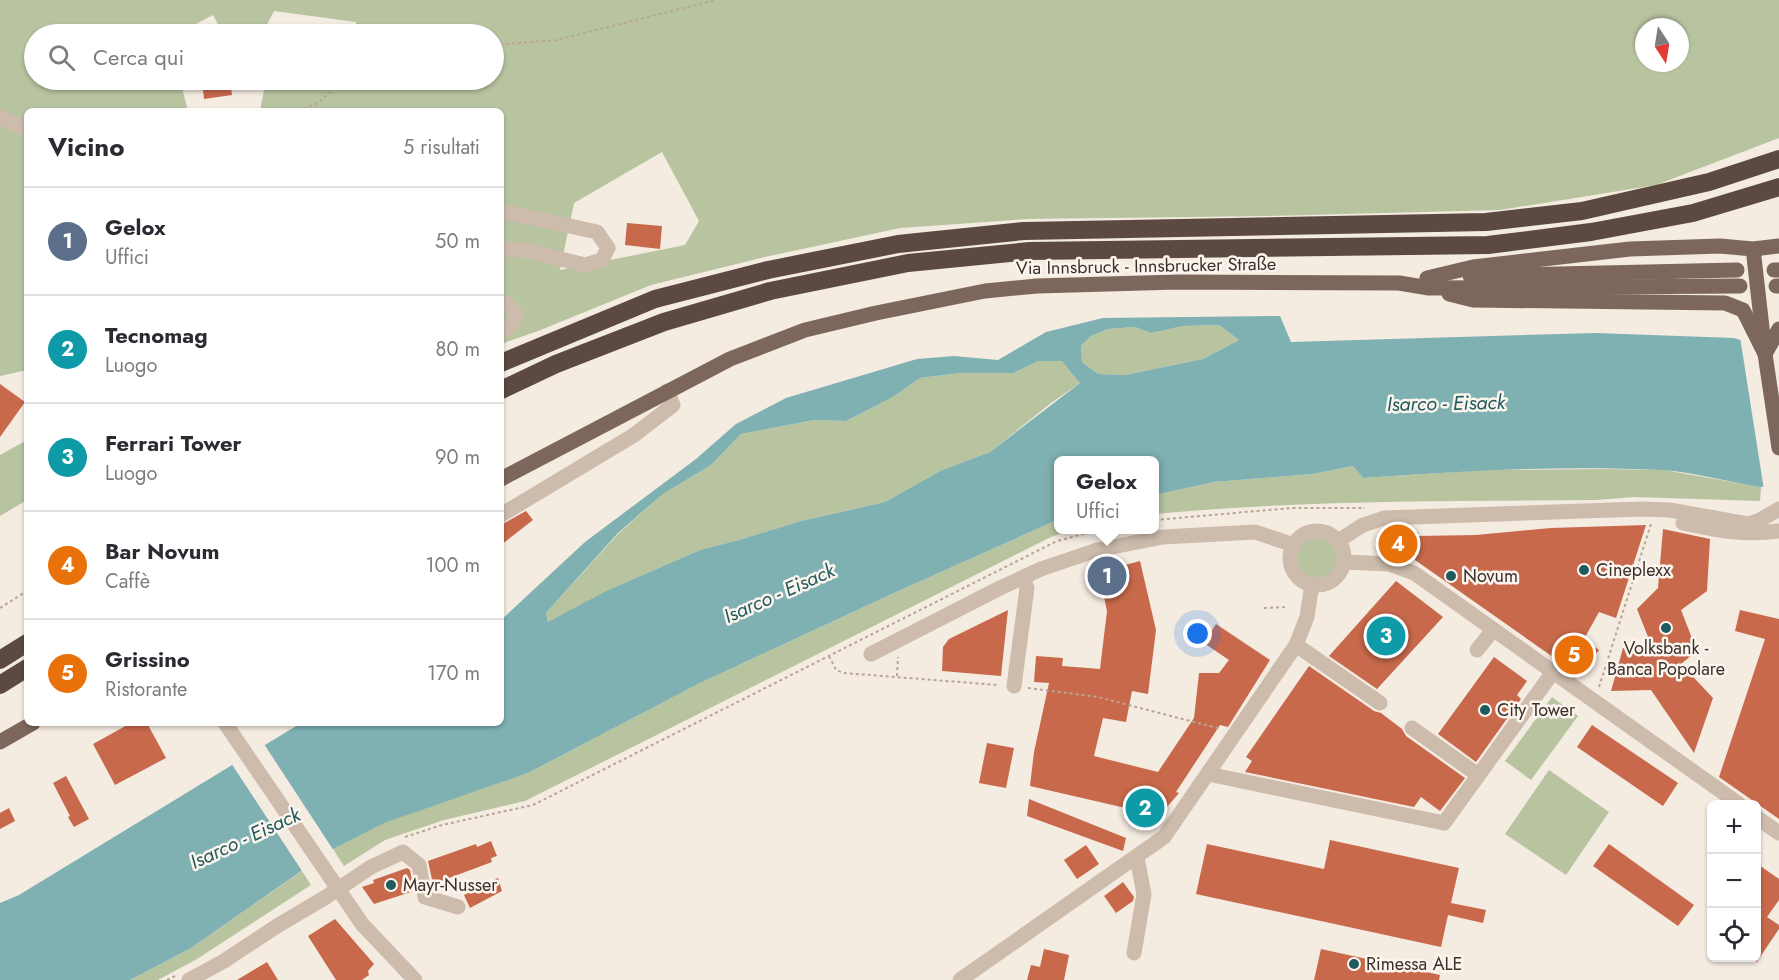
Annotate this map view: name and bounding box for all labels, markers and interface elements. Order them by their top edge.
north arrow [1635,18,1689,72]
search box [24,24,504,90]
icon: search [45,41,78,74]
text: Cerca qui [93,41,184,73]
text: Vicino [48,128,125,166]
text: 5 risultati [403,133,480,162]
text: Gelox [105,211,166,243]
text: 1 [62,227,73,256]
text: 50 m [435,227,480,256]
text: Uffici [105,243,149,272]
street label: Via Innsbruck - Innsbrucker Straße [1016,251,1276,281]
text: Tecnomag [105,319,208,351]
text: 2 [61,335,74,364]
text: 80 m [435,335,480,364]
text: Luogo [105,351,157,380]
water label: Isarco - Eisack [1387,388,1507,419]
text: Ferrari Tower [105,427,242,459]
text: 3 [61,443,74,472]
text: 90 m [435,443,480,472]
popup [1054,456,1159,534]
text: Luogo [105,459,157,488]
text: Gelox [1076,465,1137,497]
text: Uffici [1076,497,1120,526]
pin: 4 [1378,522,1418,566]
text: Bar Novum [105,535,220,567]
text: 4 [61,551,74,580]
text: 100 m [425,551,480,580]
pin: 1 [1088,554,1126,598]
water label: Isarco - Eisack [719,556,841,631]
place label: Cineplexx [1596,557,1671,583]
place label: Novum [1463,563,1518,589]
marker: Cineplexx [1577,563,1591,577]
text: Caffè [105,567,150,596]
marker: Novum [1444,569,1458,583]
pin: 3 [1366,614,1406,658]
your location [1183,619,1212,648]
marker: Volksbank - Banca Popolare [1659,621,1673,635]
pin: 5 [1554,632,1594,678]
place label: Volksbank - Banca Popolare [1607,635,1725,682]
text: Grissino [105,643,190,675]
text: 5 [61,659,74,688]
text: 170 m [427,659,480,688]
text: Ristorante [105,675,187,704]
place label: City Tower [1497,697,1576,723]
marker: City Tower [1478,703,1492,717]
pin: 2 [1126,786,1164,830]
water label: Isarco - Eisack [185,800,306,877]
map controls [1707,800,1761,962]
button: + [1707,800,1761,854]
button: − [1707,854,1761,908]
place label: Mayr-Nusser [403,872,498,898]
marker: Mayr-Nusser [384,878,398,892]
button: locate [1707,908,1761,962]
place label: Rimessa ALE [1366,951,1463,977]
marker: Rimessa ALE [1347,957,1361,971]

